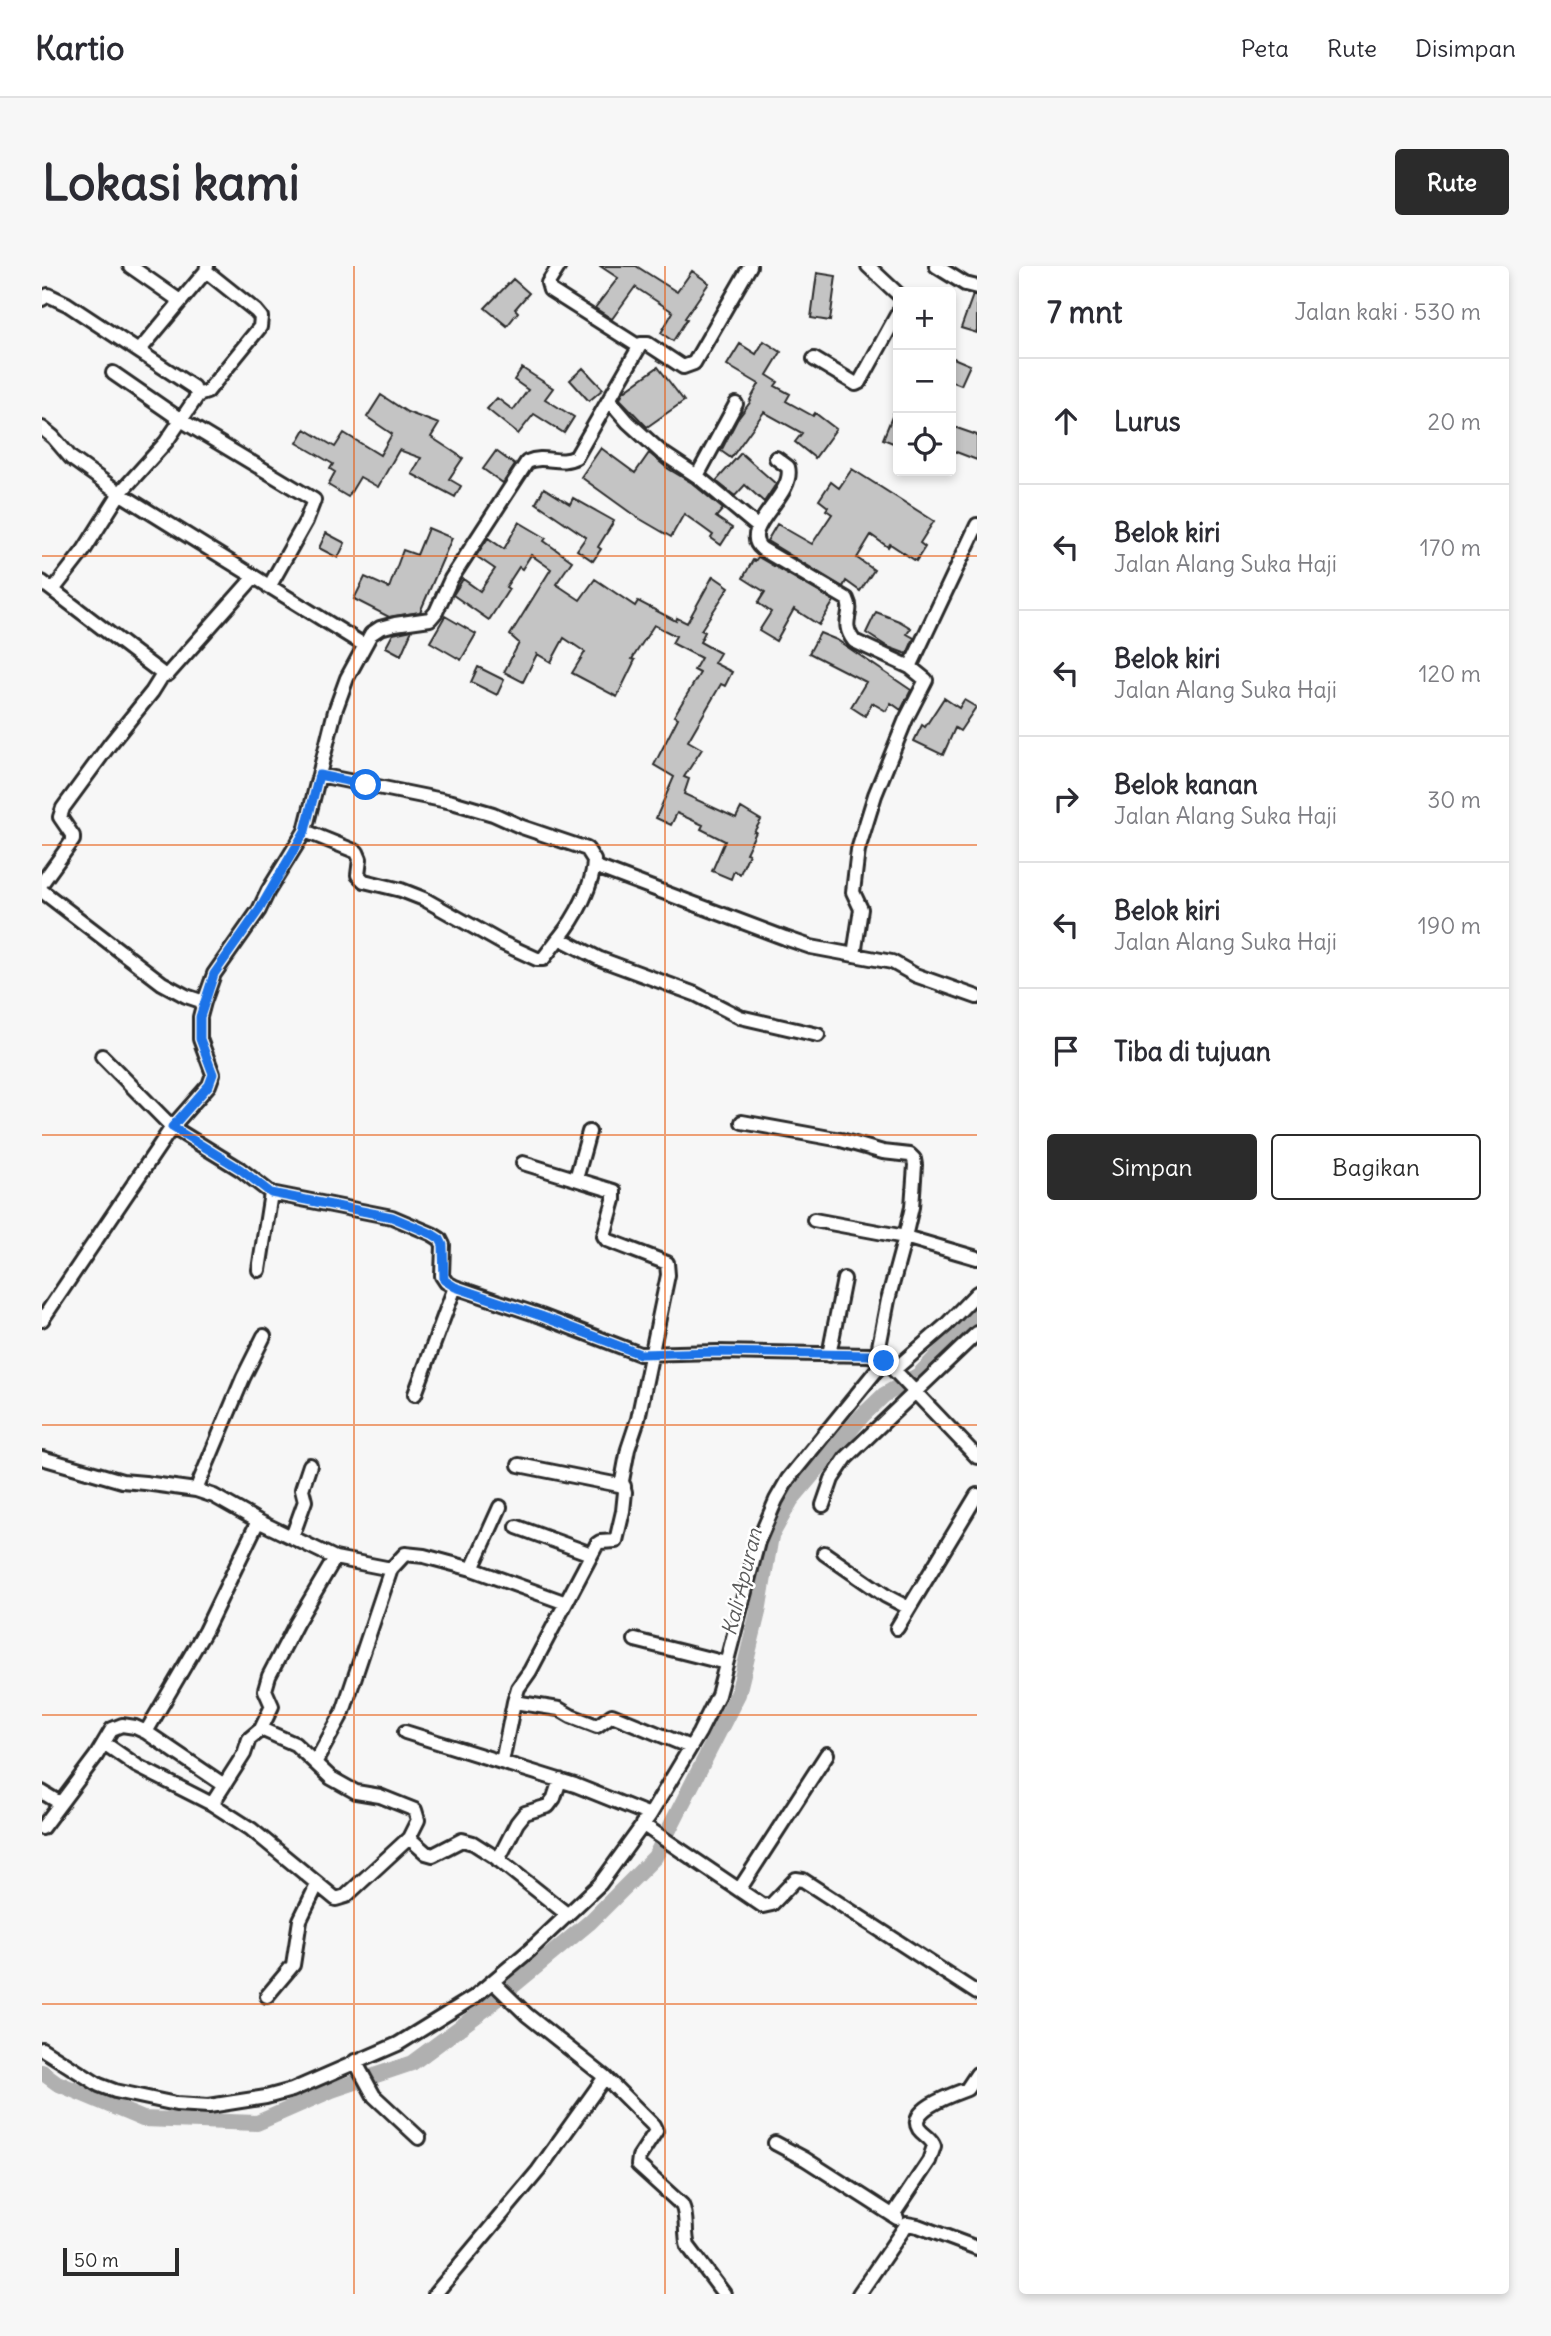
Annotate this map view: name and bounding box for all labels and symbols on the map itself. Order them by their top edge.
route start [350,769,381,800]
route end [868,1345,899,1376]
water label: Kali Apuran [715,1525,768,1638]
scale bar [63,2245,178,2277]

